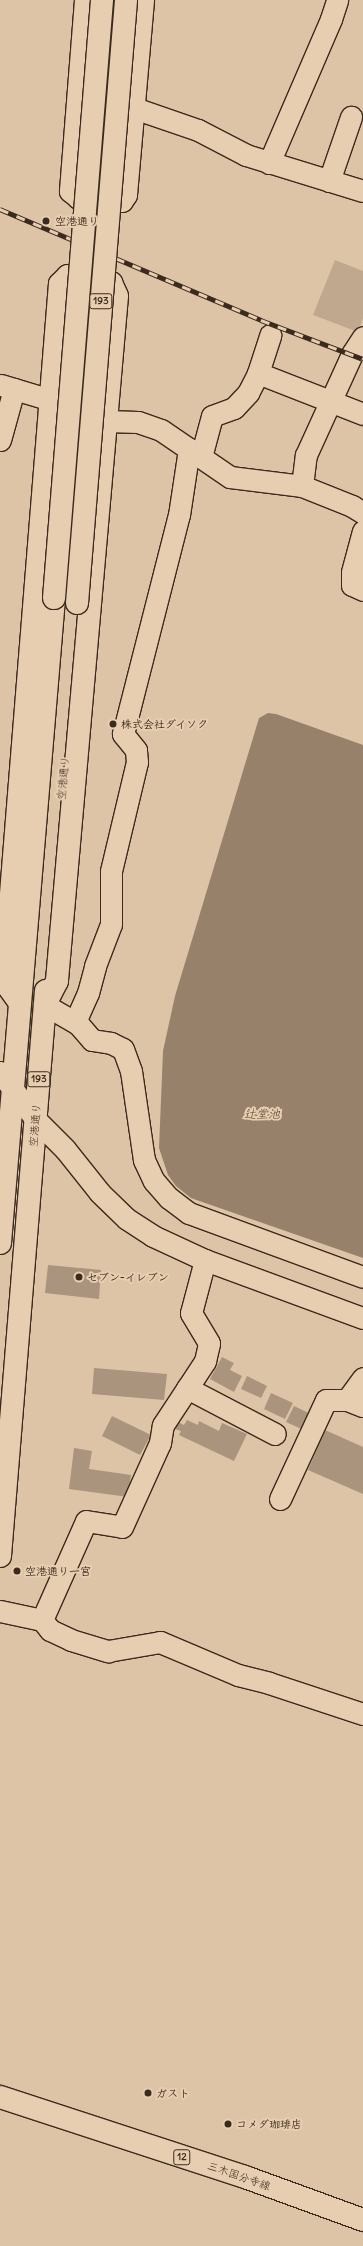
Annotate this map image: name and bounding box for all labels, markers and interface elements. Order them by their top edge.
place label: 空港通り [55,214,99,228]
marker: 空港通り [40,215,52,227]
road number: 193 [89,293,113,309]
place label: 株式会社ダイソク [121,717,209,731]
marker: 株式会社ダイソク [108,719,118,729]
street label: 空港通り [55,756,71,800]
road number: 193 [27,1071,51,1087]
street label: 空港通り [27,1103,43,1147]
water label: 辻堂池 [244,1107,280,1121]
place label: セブン-イレブン [87,1270,169,1284]
marker: セブン-イレブン [74,1272,84,1282]
place label: 空港通り一宮 [25,1564,91,1578]
marker: 空港通り一宮 [12,1566,22,1576]
place label: ガスト [156,2086,189,2100]
marker: ガスト [143,2088,153,2098]
place label: コメダ珈琲店 [236,2117,302,2131]
marker: コメダ珈琲店 [223,2119,233,2129]
road number: 12 [173,2149,191,2165]
street label: 三木国分寺線 [206,2159,272,2193]

